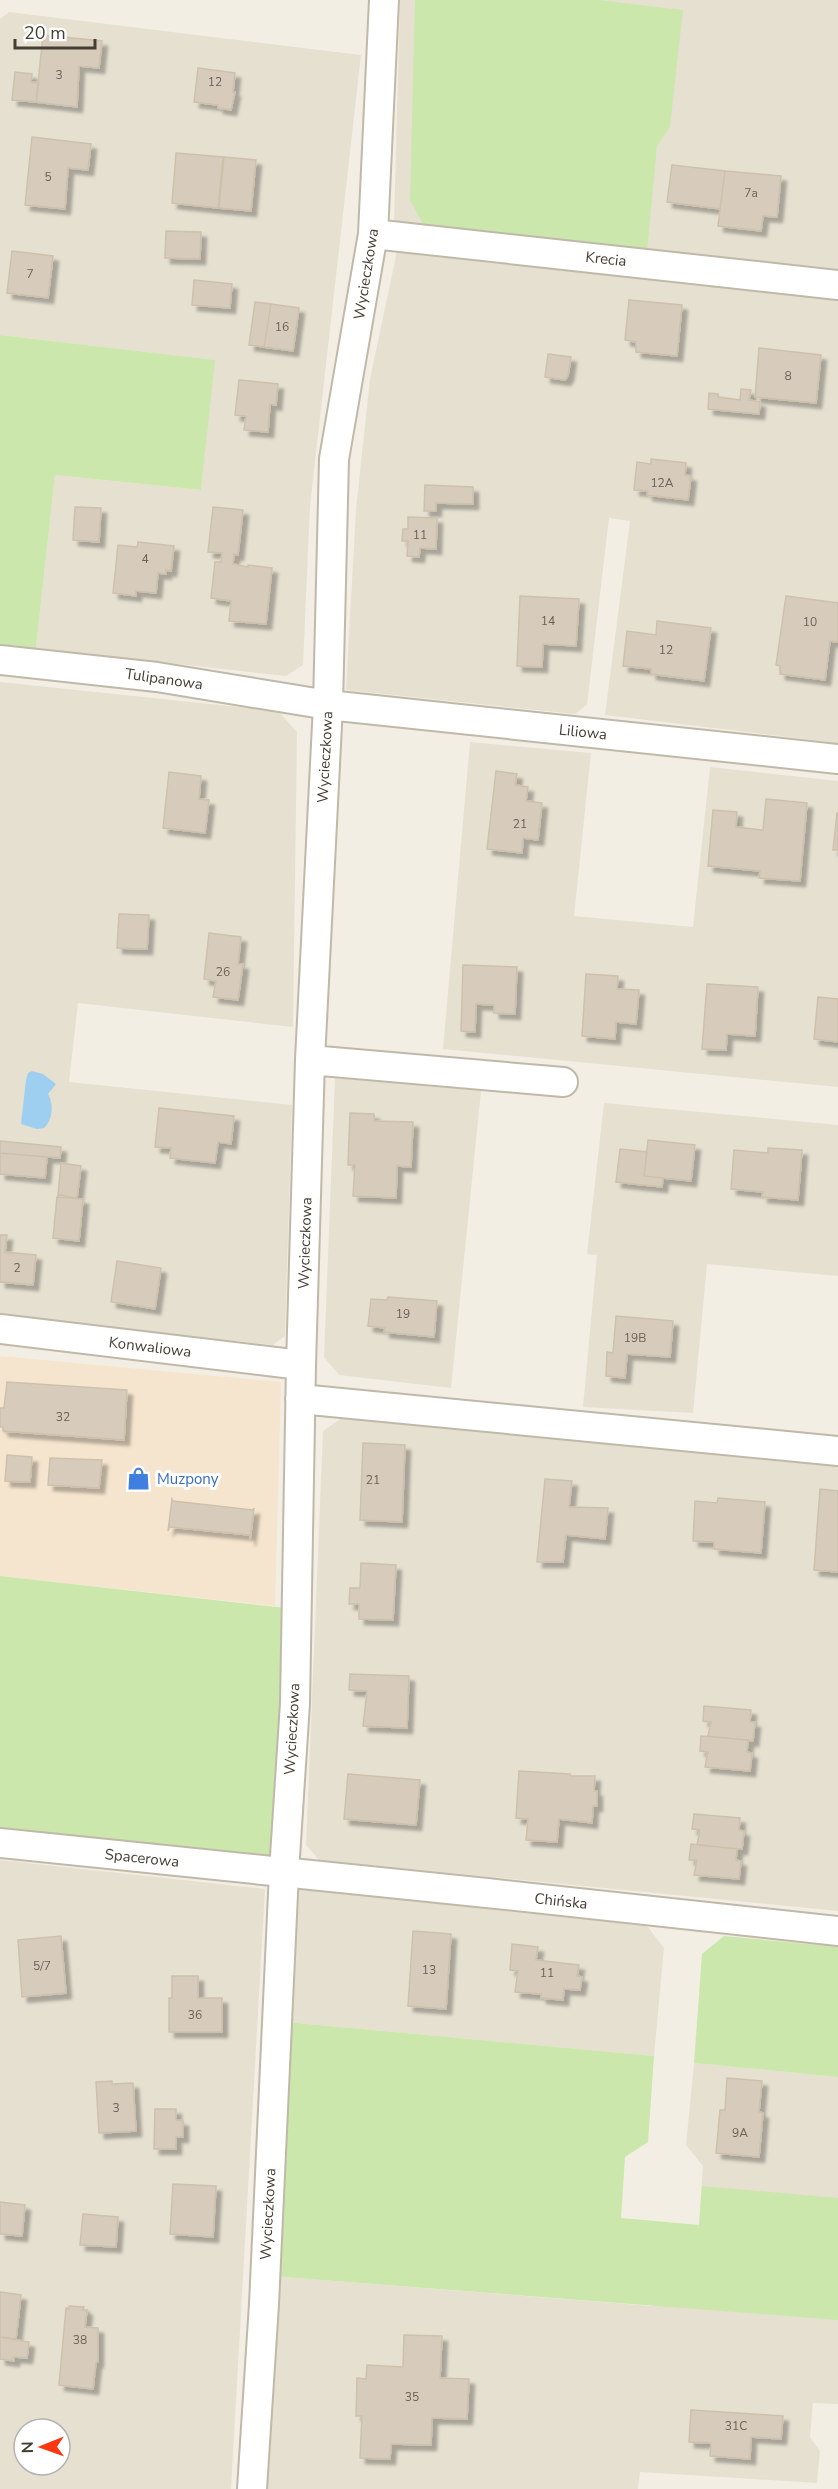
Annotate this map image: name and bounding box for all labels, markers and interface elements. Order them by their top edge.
scale bar [15,12,94,50]
text: 20 m [24,21,66,45]
house number: 3 [55,67,63,83]
house number: 12 [208,74,222,90]
house number: 5 [44,169,52,185]
house number: 7a [744,185,758,201]
street label: Wycieczkowa [349,227,383,321]
street label: Krecia [585,247,627,271]
house number: 7 [26,266,34,282]
house number: 16 [275,319,289,335]
house number: 8 [784,368,792,384]
house number: 12A [650,475,674,491]
house number: 11 [413,527,427,543]
house number: 4 [141,551,149,567]
house number: 14 [541,613,555,629]
house number: 10 [803,614,817,630]
house number: 12 [659,642,673,658]
street label: Tulipanowa [124,664,204,694]
street label: Wycieczkowa [313,711,337,803]
street label: Liliowa [558,720,608,744]
house number: 21 [513,816,527,832]
house number: 26 [216,964,230,980]
street label: Wycieczkowa [293,1197,317,1289]
house number: 2 [13,1260,21,1276]
house number: 19 [396,1306,410,1322]
house number: 19B [624,1330,646,1346]
street label: Konwaliowa [108,1332,192,1362]
house number: 32 [56,1409,70,1425]
shop icon: Muzpony [126,1466,152,1492]
place label: Muzpony [157,1469,219,1489]
house number: 21 [366,1472,380,1488]
street label: Wycieczkowa [280,1683,304,1775]
street label: Spacerowa [104,1844,180,1872]
street label: Chińska [533,1888,589,1914]
house number: 5/7 [33,1958,51,1974]
house number: 13 [422,1962,436,1978]
house number: 11 [540,1965,554,1981]
house number: 36 [188,2007,202,2023]
house number: 3 [112,2100,120,2116]
house number: 9A [732,2125,748,2141]
street label: Wycieczkowa [256,2168,280,2260]
house number: 38 [73,2332,87,2348]
house number: 35 [405,2389,419,2405]
north arrow [12,2417,72,2477]
house number: 31C [725,2418,747,2434]
text: N [17,2441,39,2453]

